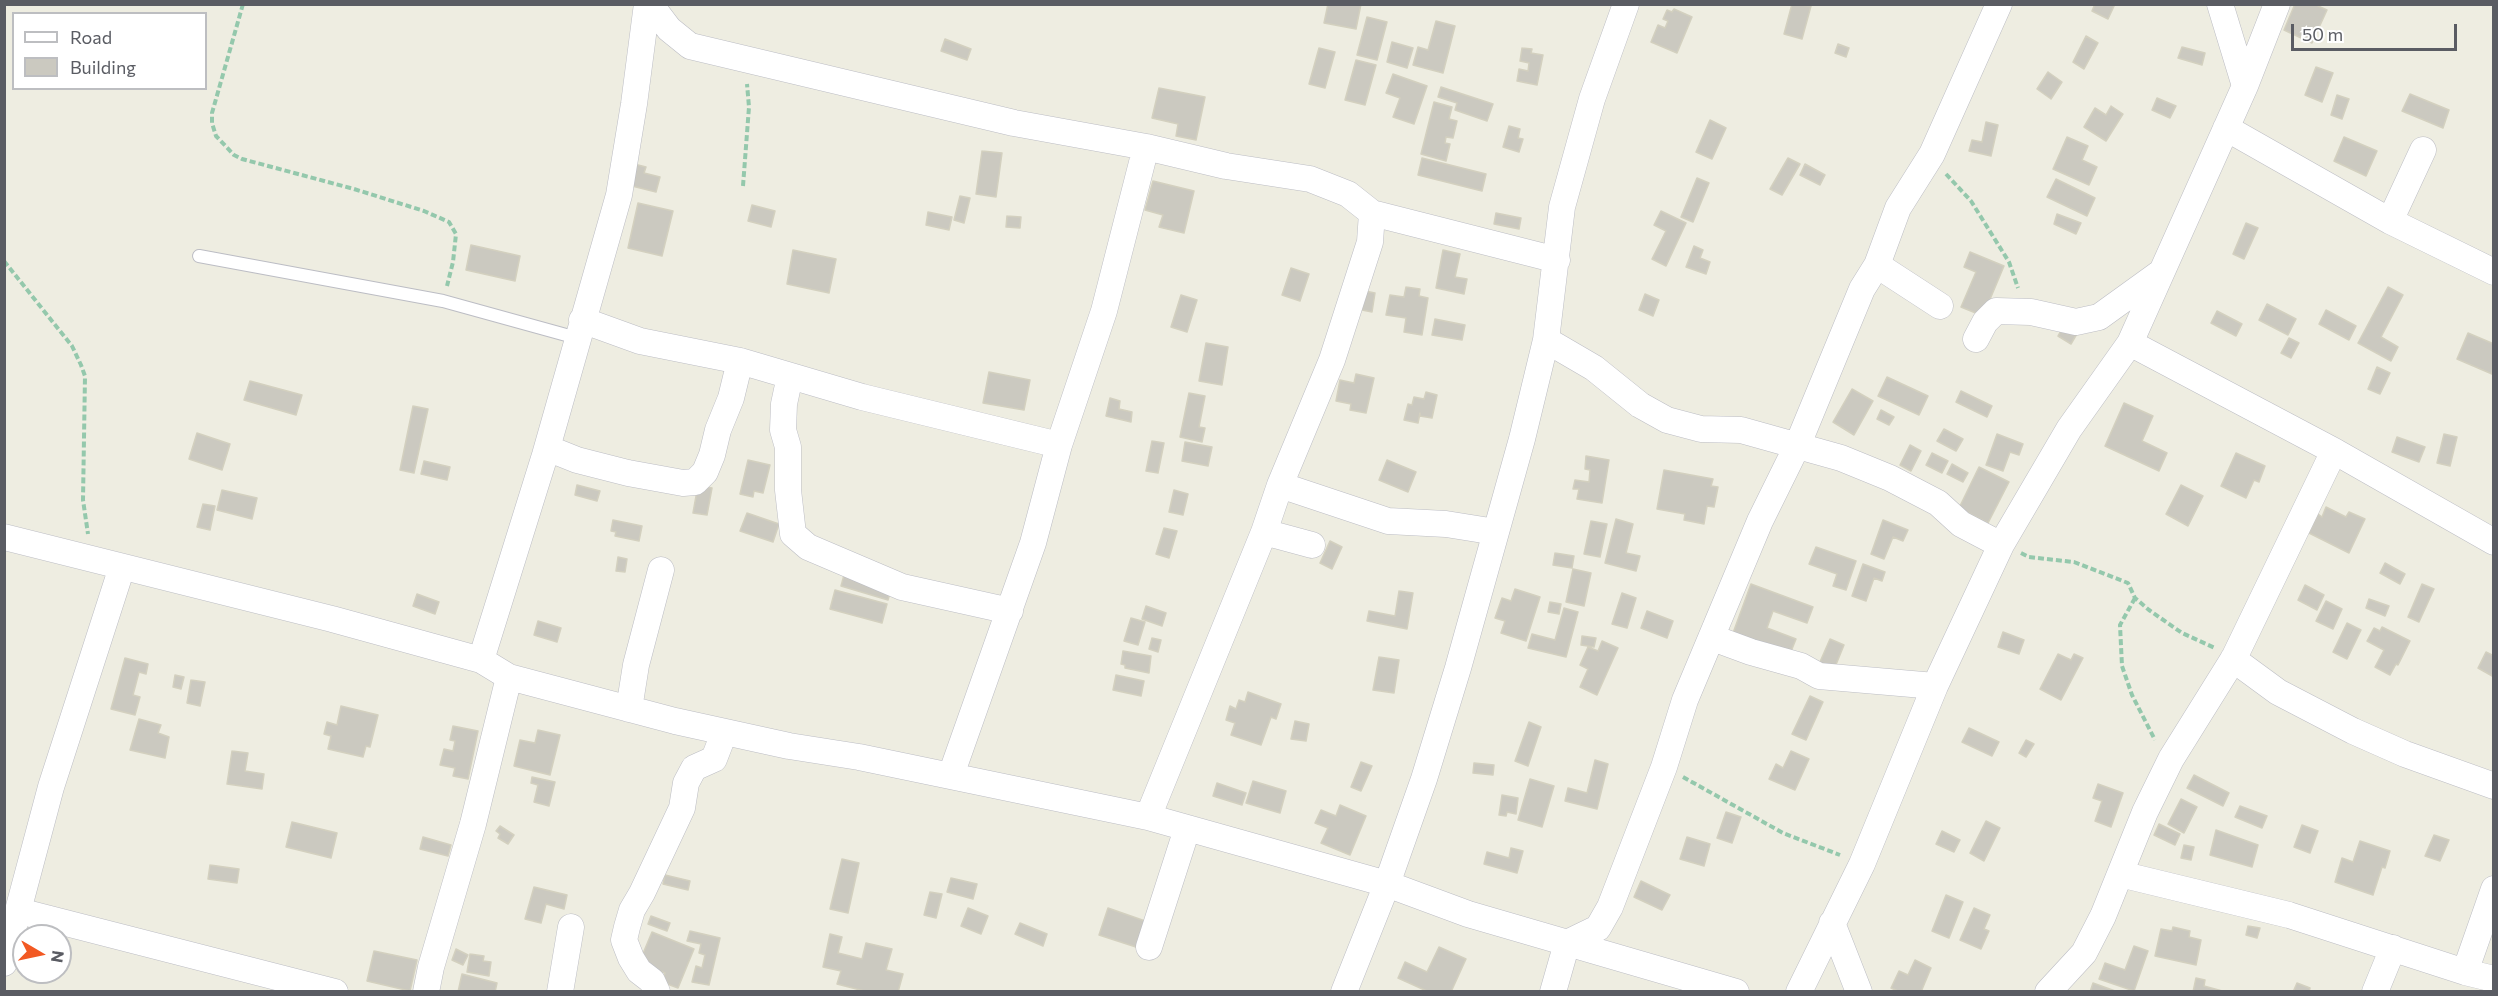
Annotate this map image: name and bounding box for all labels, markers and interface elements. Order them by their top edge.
legend [12,12,207,90]
scale bar [2294,12,2460,50]
text: 50 m [2302,23,2343,45]
text: Road [70,26,112,48]
text: Building [70,56,136,78]
north arrow [12,924,72,984]
text: N [48,949,69,964]

